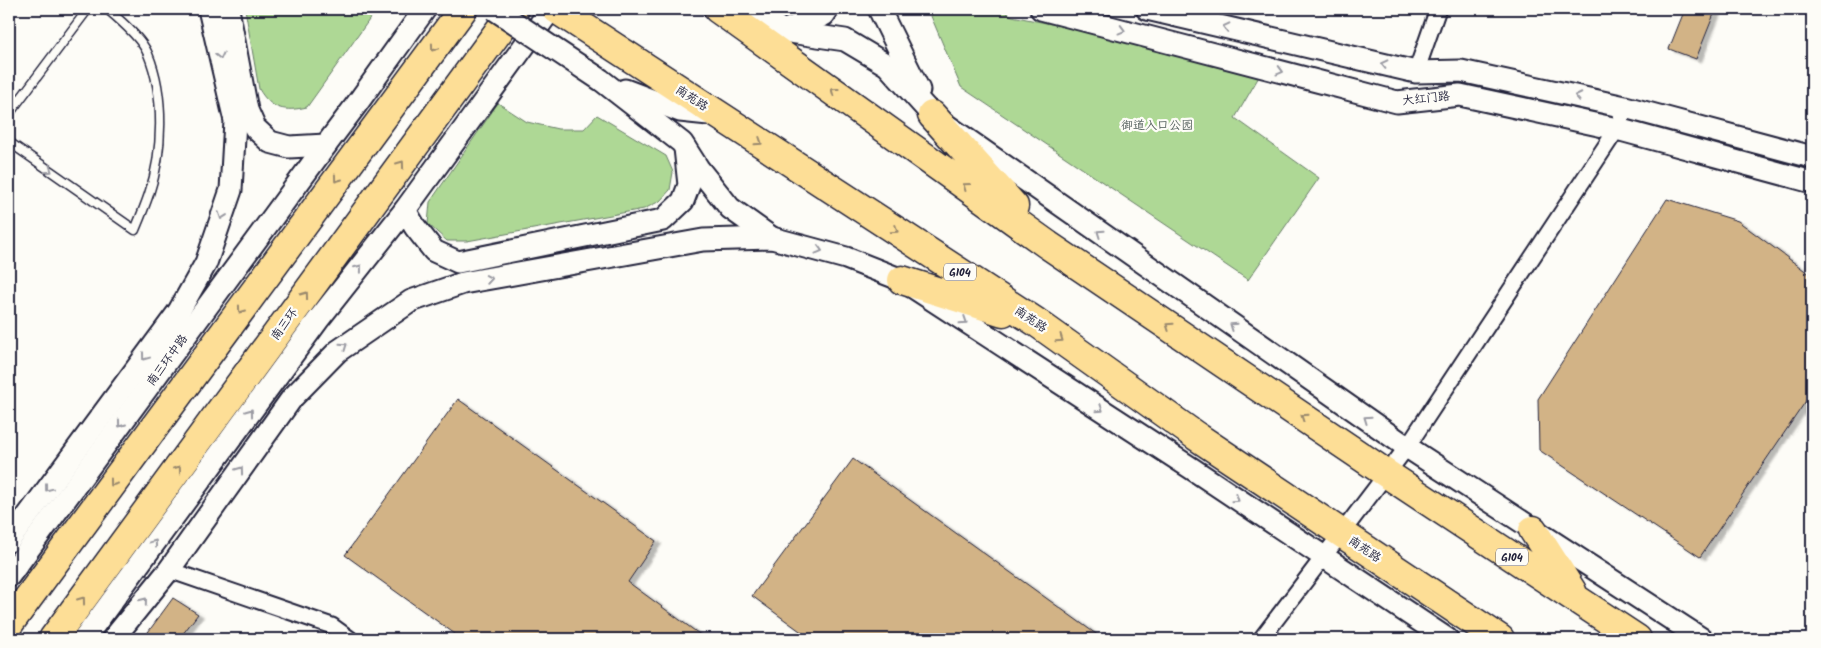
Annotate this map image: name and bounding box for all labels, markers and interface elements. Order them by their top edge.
one-way arrow [1221,22,1230,33]
one-way arrow [1118,24,1127,35]
one-way arrow [431,42,439,51]
one-way arrow [214,52,225,61]
one-way arrow [1379,59,1388,70]
one-way arrow [1275,65,1284,76]
street label: 南苑路 [671,81,712,116]
street label: 大红门路 [1401,87,1451,110]
one-way arrow [830,88,840,97]
one-way arrow [1573,91,1582,102]
park label: 御道入口公园 [1121,116,1193,135]
one-way arrow [754,135,763,145]
one-way arrow [395,160,404,170]
one-way arrow [43,164,53,173]
one-way arrow [334,173,343,183]
one-way arrow [962,183,972,192]
one-way arrow [218,211,228,219]
one-way arrow [889,224,899,233]
one-way arrow [1096,230,1106,239]
one-way arrow [814,245,823,255]
road number: G104 [944,264,976,280]
one-way arrow [353,265,362,274]
one-way arrow [485,274,494,284]
one-way arrow [299,291,308,301]
street label: 南苑路 [1010,301,1051,337]
one-way arrow [237,304,247,313]
street label: 南三环 [266,304,303,344]
one-way arrow [958,315,968,324]
one-way arrow [1165,323,1175,332]
one-way arrow [1230,323,1239,332]
street label: 南三环中路 [142,330,193,390]
one-way arrow [1054,333,1064,342]
one-way arrow [338,343,348,352]
one-way arrow [142,351,151,361]
one-way arrow [1095,403,1104,413]
one-way arrow [244,408,253,418]
one-way arrow [1300,414,1309,424]
one-way arrow [1363,416,1372,425]
one-way arrow [118,418,127,428]
one-way arrow [172,465,181,475]
one-way arrow [234,466,243,476]
one-way arrow [110,477,119,486]
one-way arrow [45,482,54,492]
one-way arrow [1231,492,1240,502]
street label: 南苑路 [1344,531,1385,567]
one-way arrow [149,540,157,549]
road number: G104 [1496,548,1528,566]
one-way arrow [76,596,85,606]
one-way arrow [138,598,146,607]

